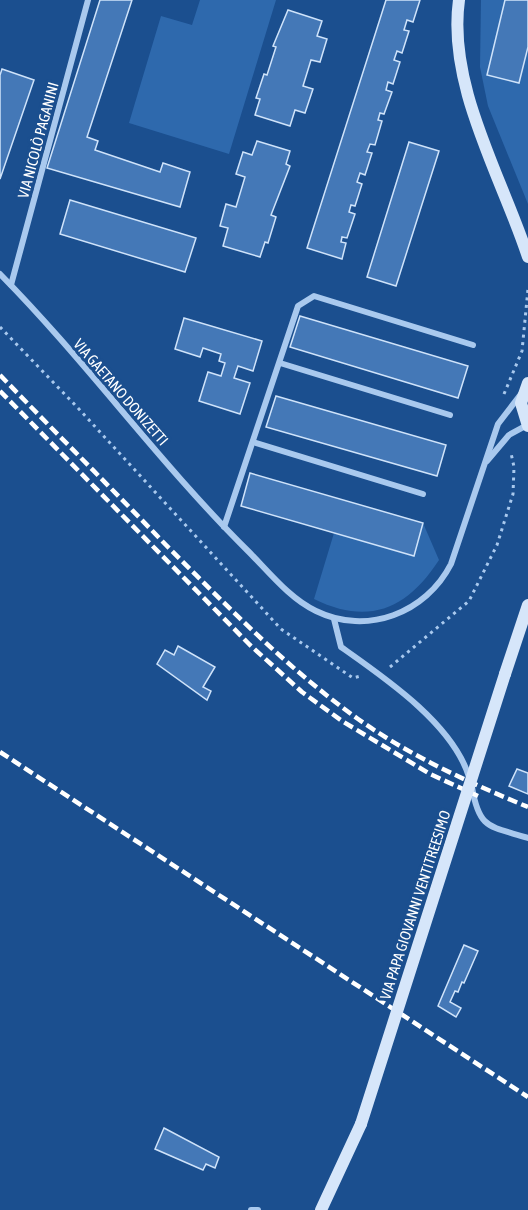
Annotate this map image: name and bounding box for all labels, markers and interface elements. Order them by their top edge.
street label: VIA NICOLÒ PAGANINI [14,80,62,200]
street label: VIA GAETANO DONIZETTI [70,335,172,449]
street label: VIA PAPA GIOVANNI VENTITREESIMO [376,808,454,1002]

